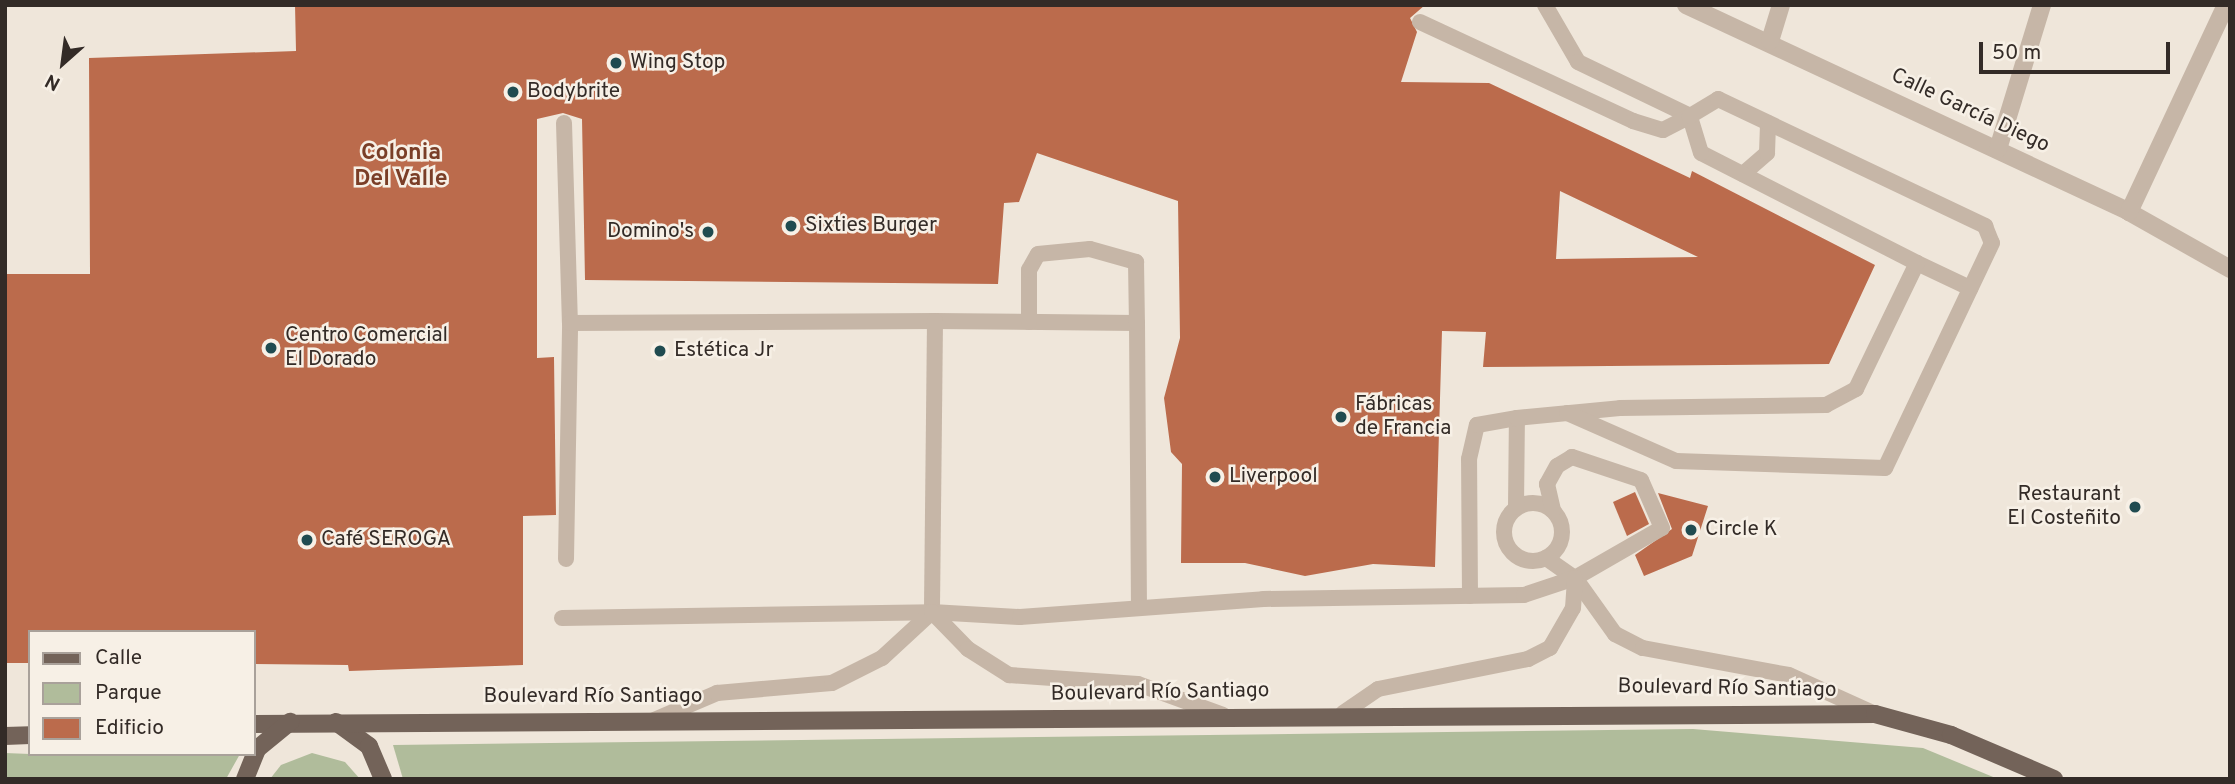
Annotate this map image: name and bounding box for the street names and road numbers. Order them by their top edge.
street label: Calle García Diego [1887,63,2053,159]
street label: Boulevard Río Santiago [1617,674,1837,704]
street label: Boulevard Río Santiago [1050,678,1270,708]
street label: Boulevard Río Santiago [484,684,702,710]

